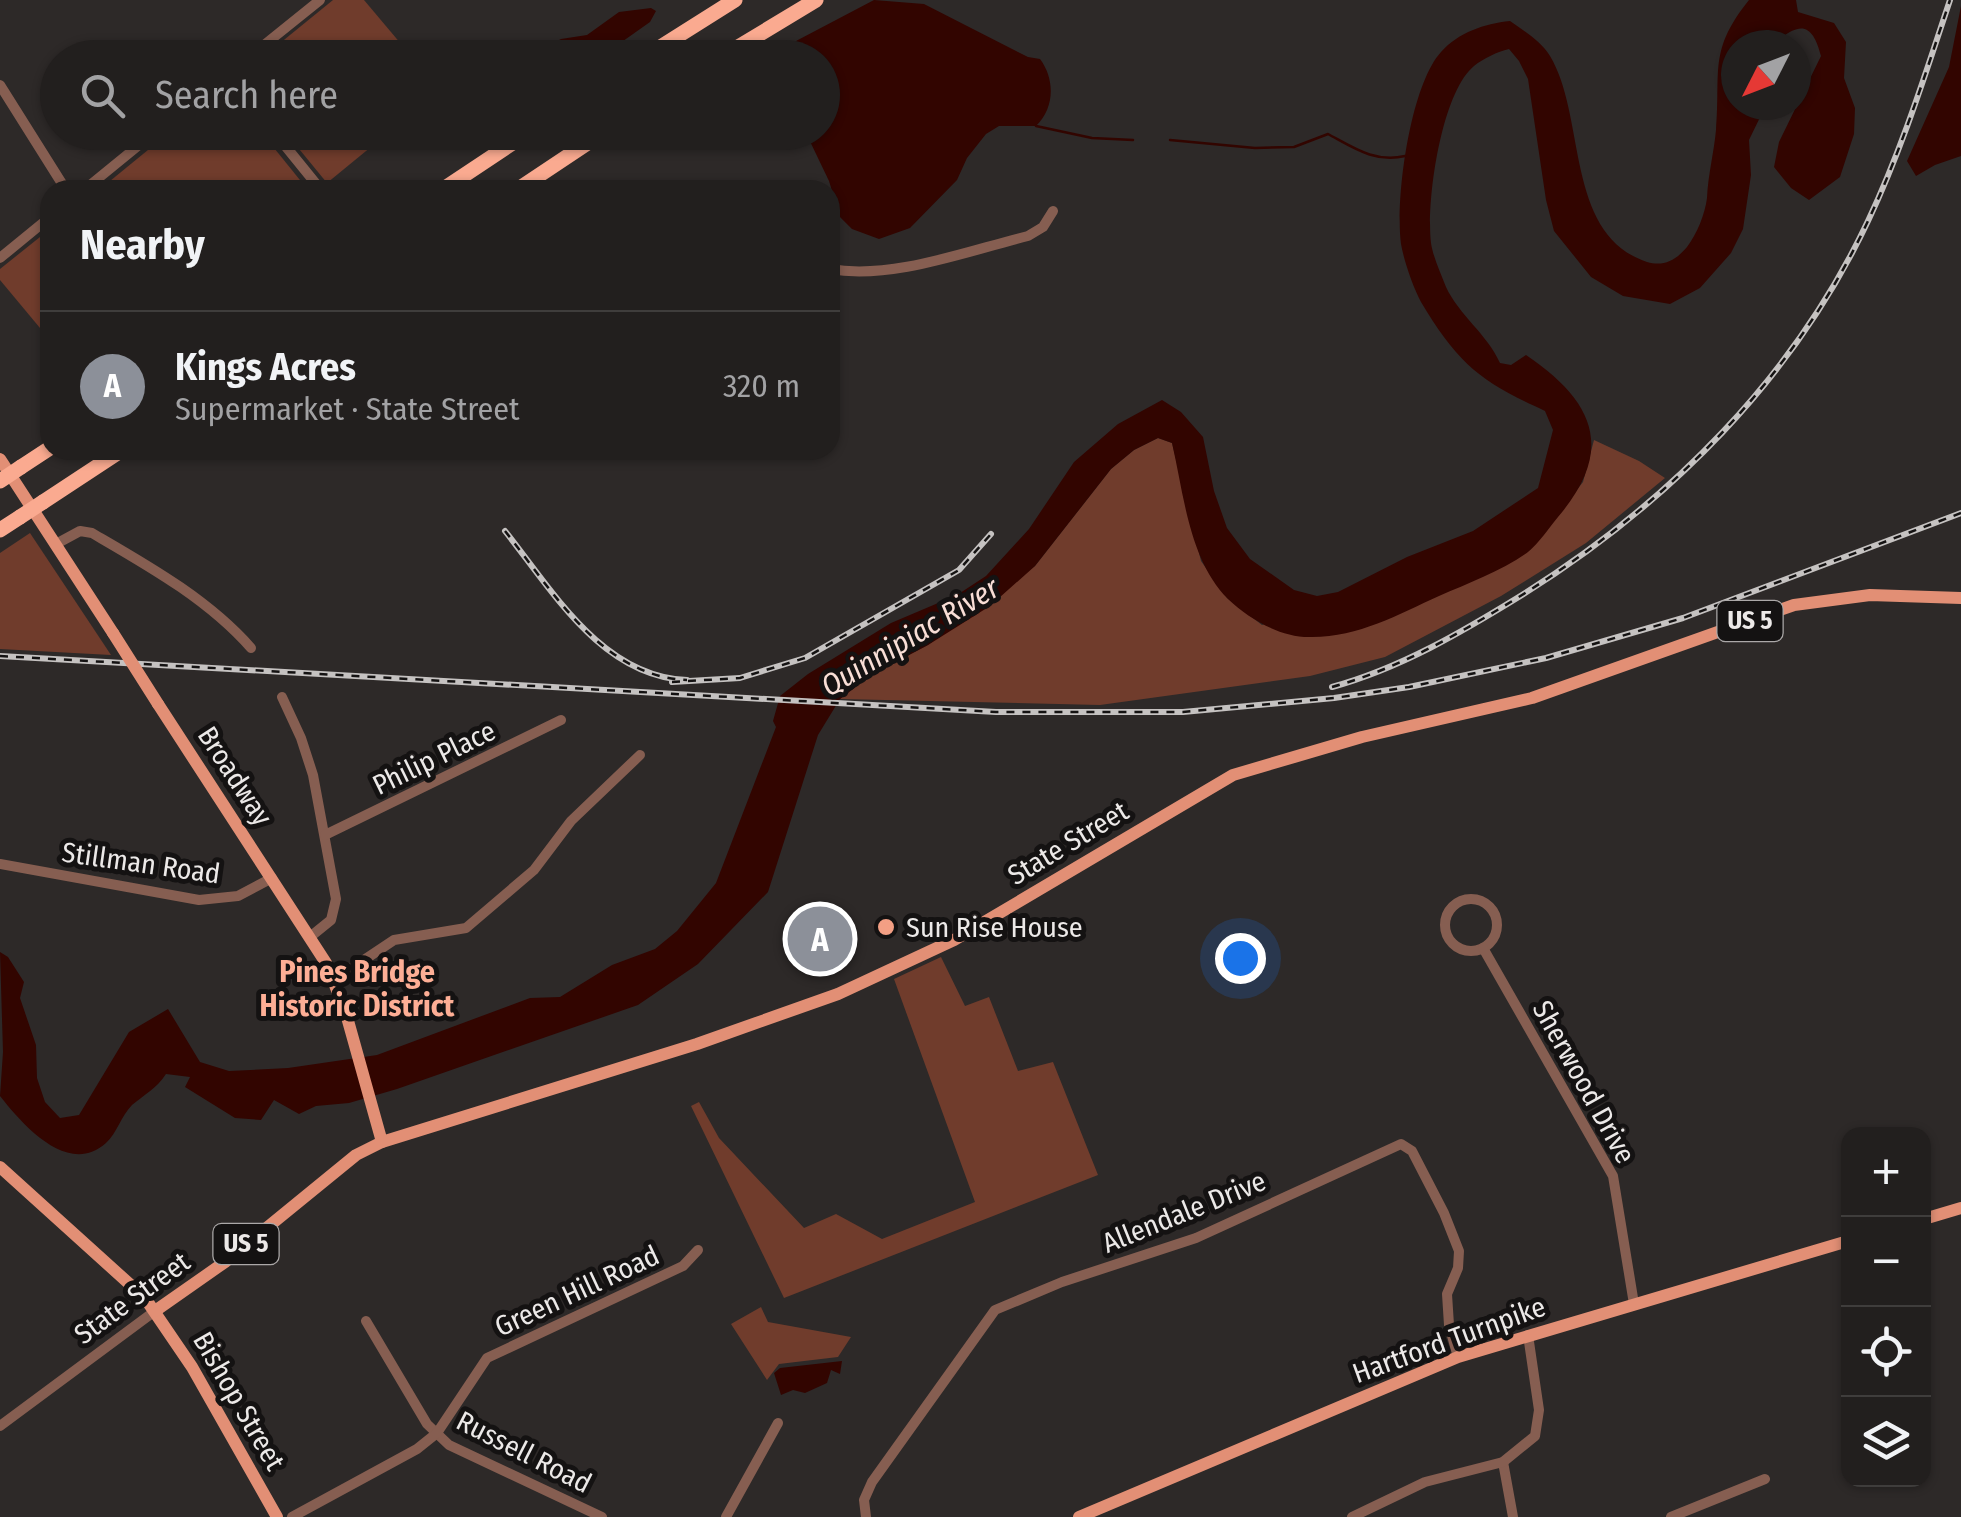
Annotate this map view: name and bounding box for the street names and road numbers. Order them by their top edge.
road number: US 5 [1718,601,1782,641]
street label: Philip Place [367,714,501,802]
street label: Broadway [191,720,279,832]
street label: State Street [1002,794,1135,892]
street label: Stillman Road [60,836,222,890]
street label: Sherwood Drive [1526,995,1642,1169]
street label: Allendale Drive [1097,1164,1271,1260]
road number: US 5 [214,1224,278,1264]
street label: Green Hill Road [490,1239,664,1343]
street label: State Street [68,1245,197,1351]
street label: Hartford Turnpike [1348,1290,1550,1390]
street label: Bishop Street [186,1326,292,1477]
street label: Russell Road [451,1404,597,1500]

